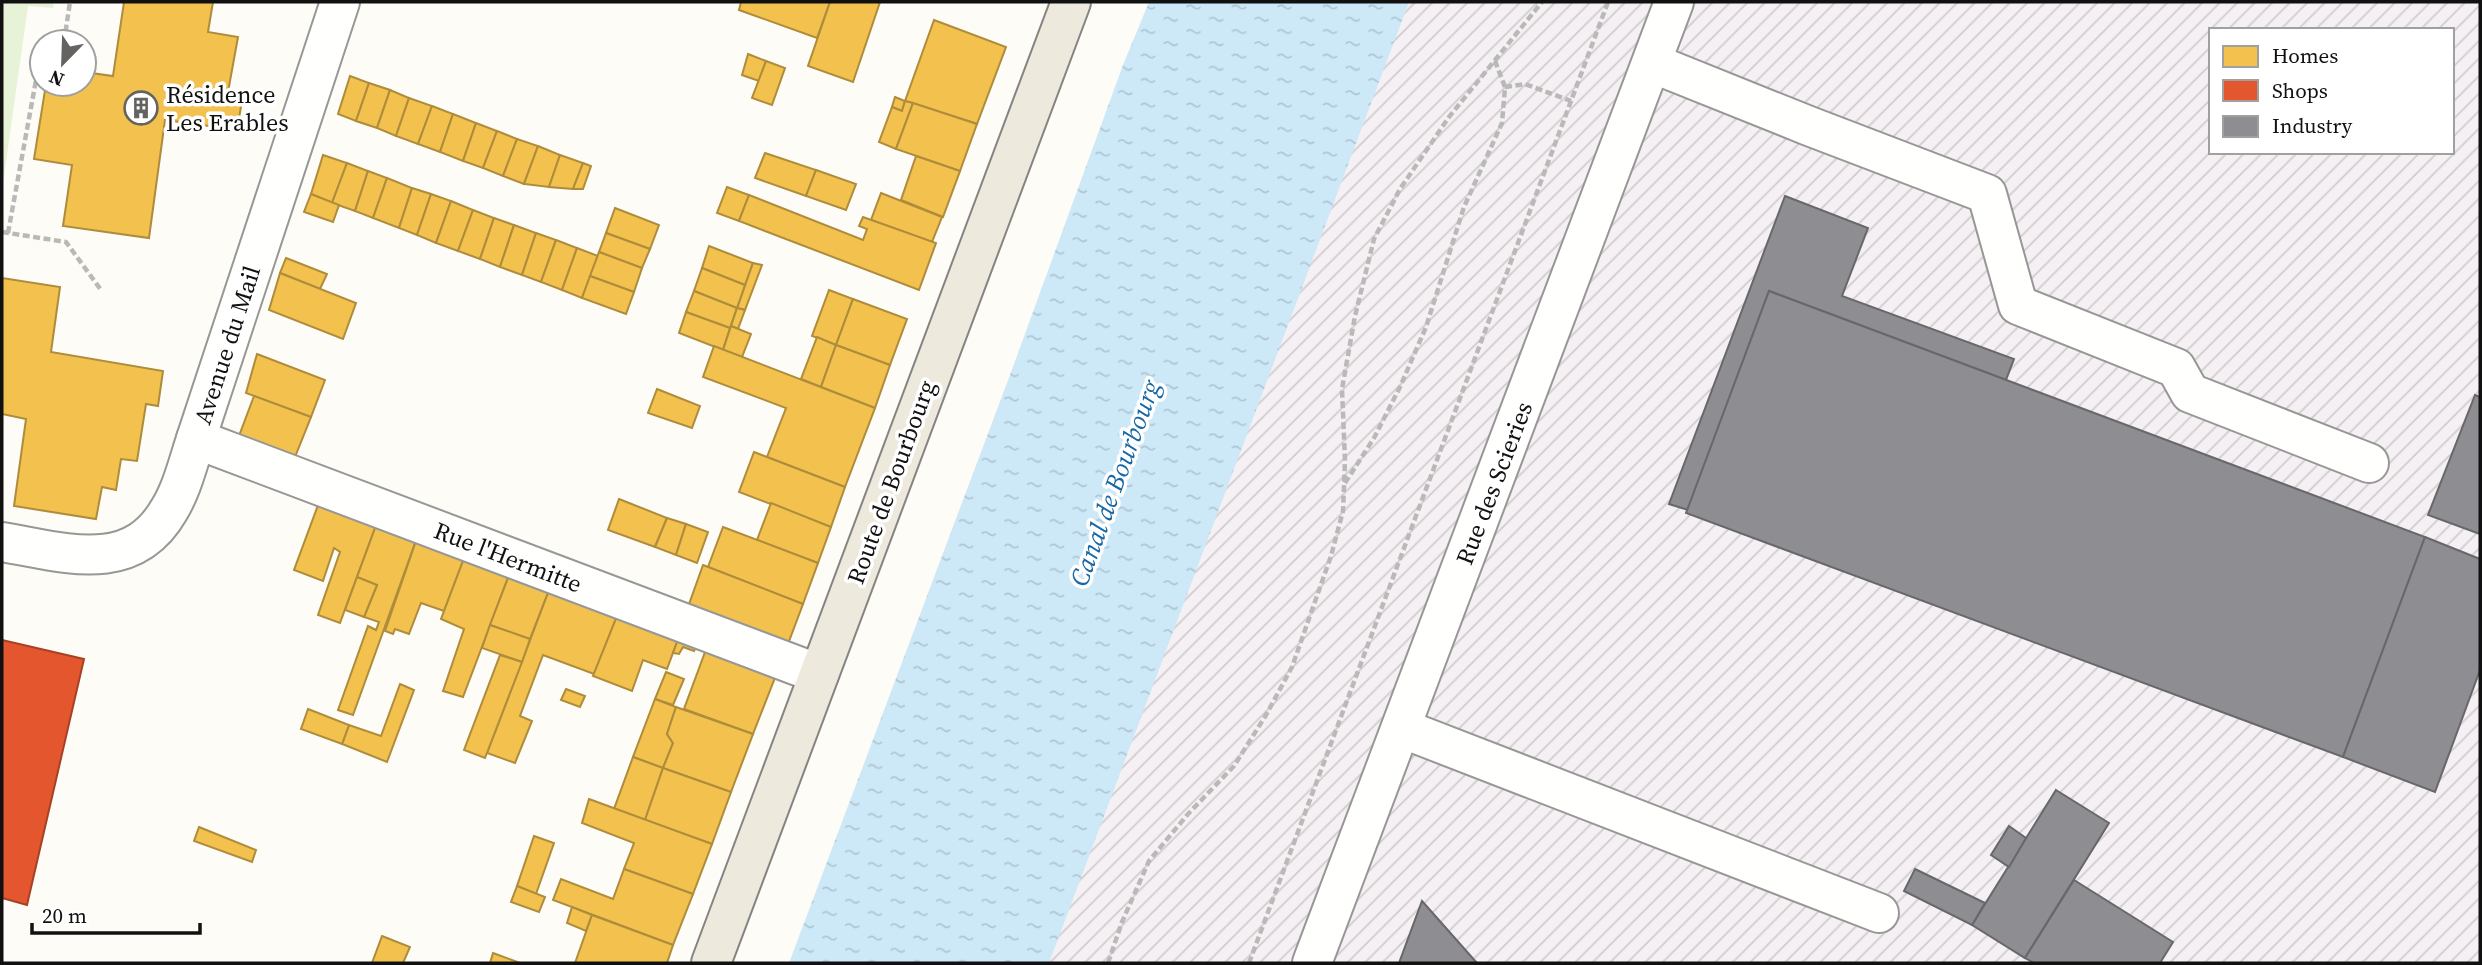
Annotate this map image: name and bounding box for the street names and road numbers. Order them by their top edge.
street label: Avenue du Mail [186,261,268,429]
street label: Route de Bourbourg [839,376,943,588]
street label: Rue des Scieries [1448,397,1540,569]
street label: Rue l'Hermitte [429,514,587,600]

